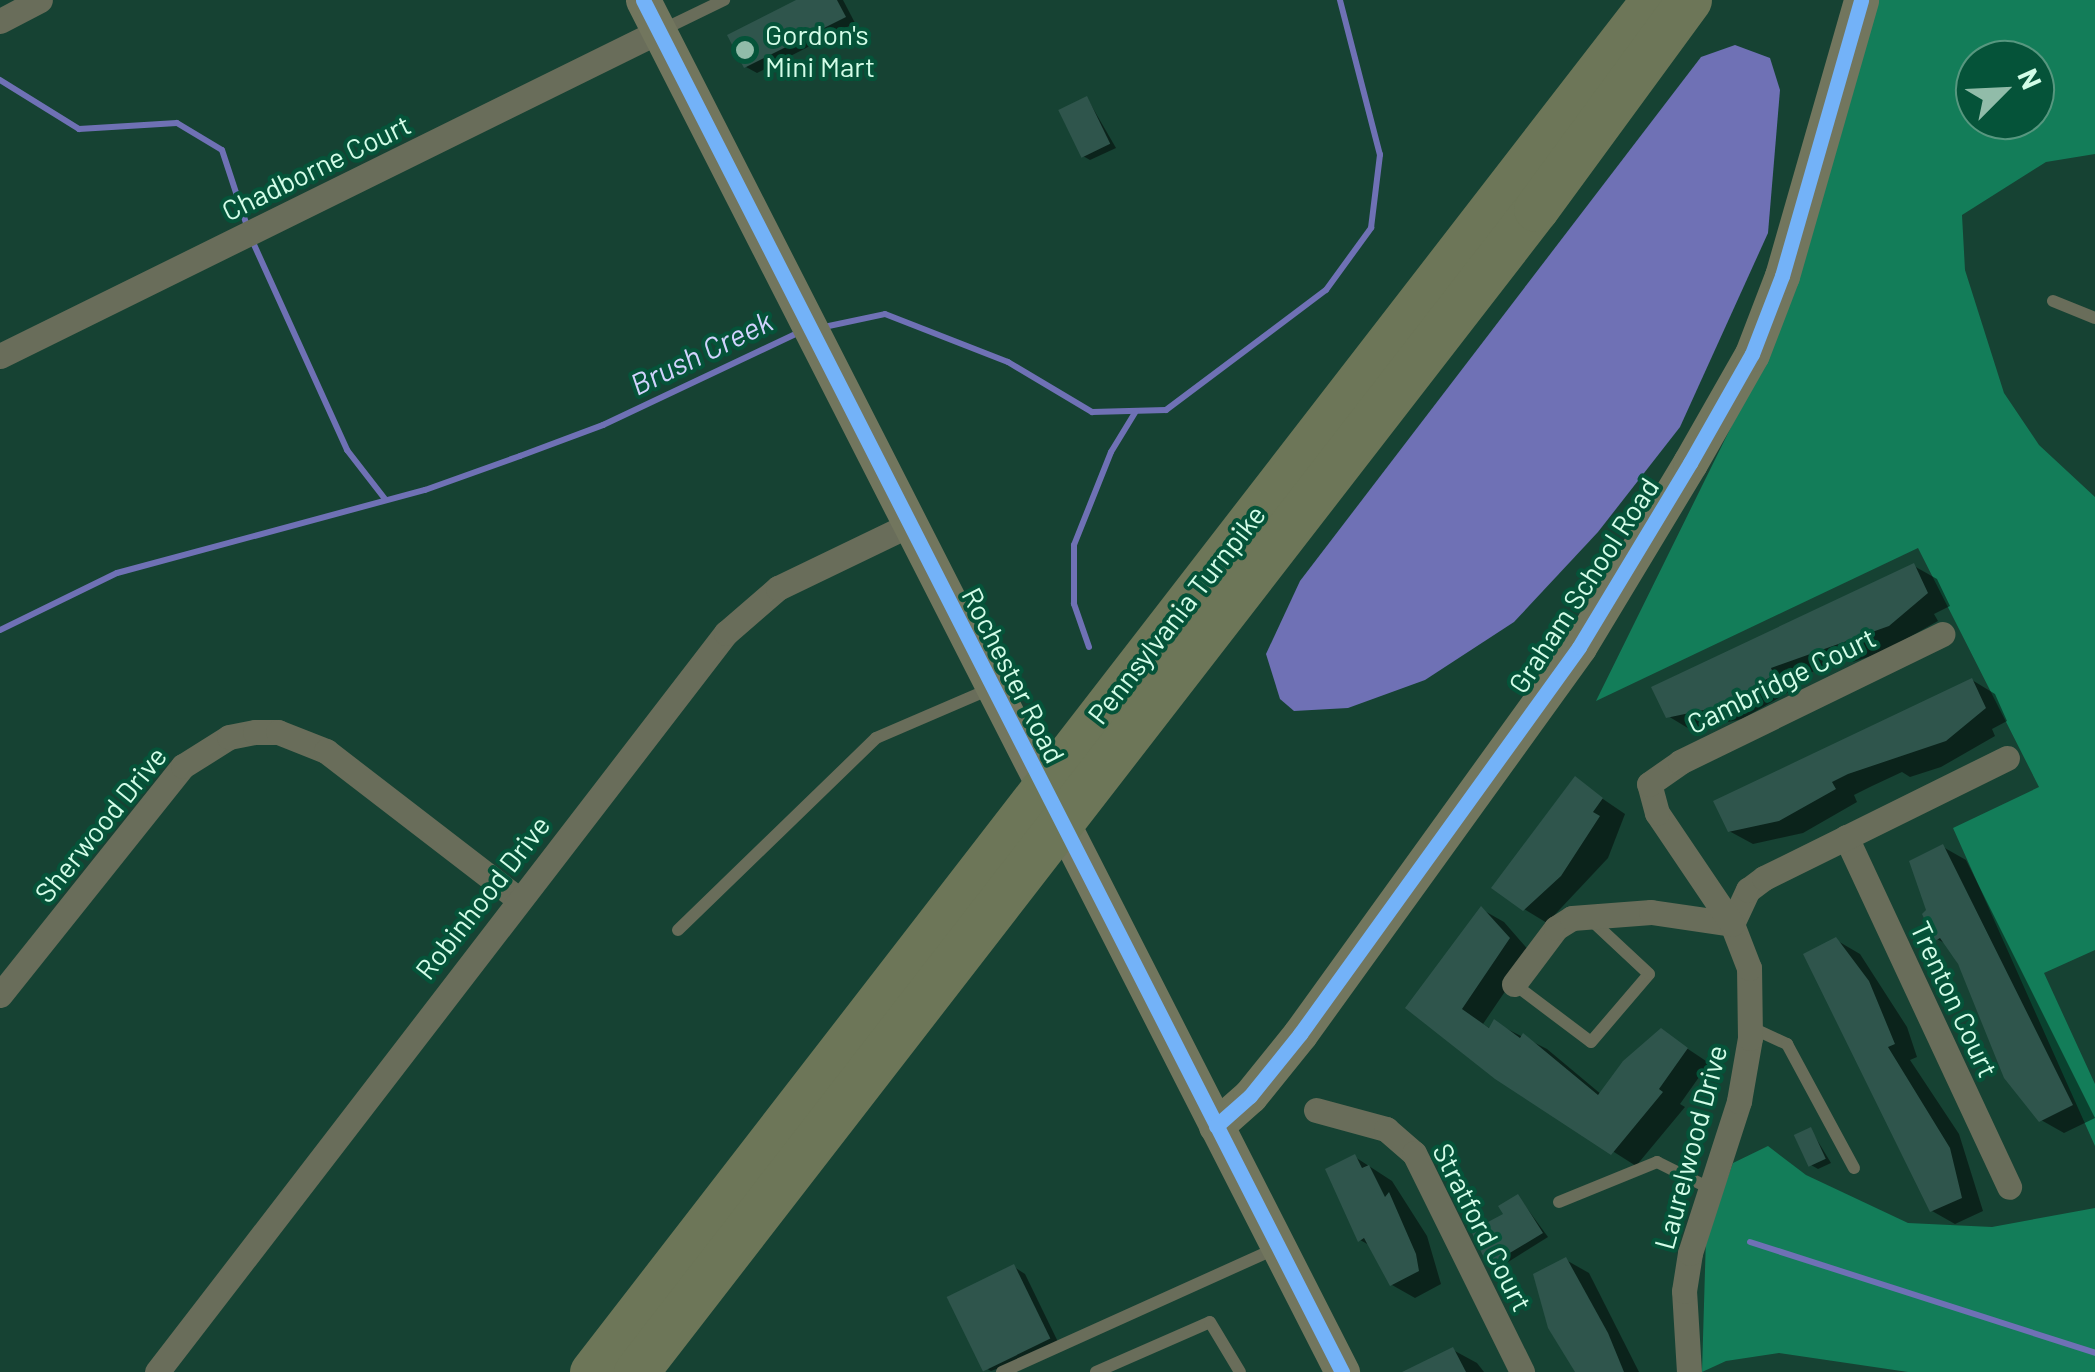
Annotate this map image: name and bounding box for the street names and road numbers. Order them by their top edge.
street label: Chadborne Court [216,107,416,227]
street label: Graham School Road [1501,471,1665,699]
street label: Pennsylvania Turnpike [1080,498,1272,730]
street label: Rochester Road [955,582,1073,768]
street label: Cambridge Court [1681,620,1881,740]
street label: Sherwood Drive [27,739,173,909]
street label: Robinhood Drive [408,808,556,986]
street label: Trenton Court [1904,916,2006,1082]
street label: Laurelwood Drive [1647,1041,1733,1253]
street label: Stratford Court [1426,1137,1540,1317]

